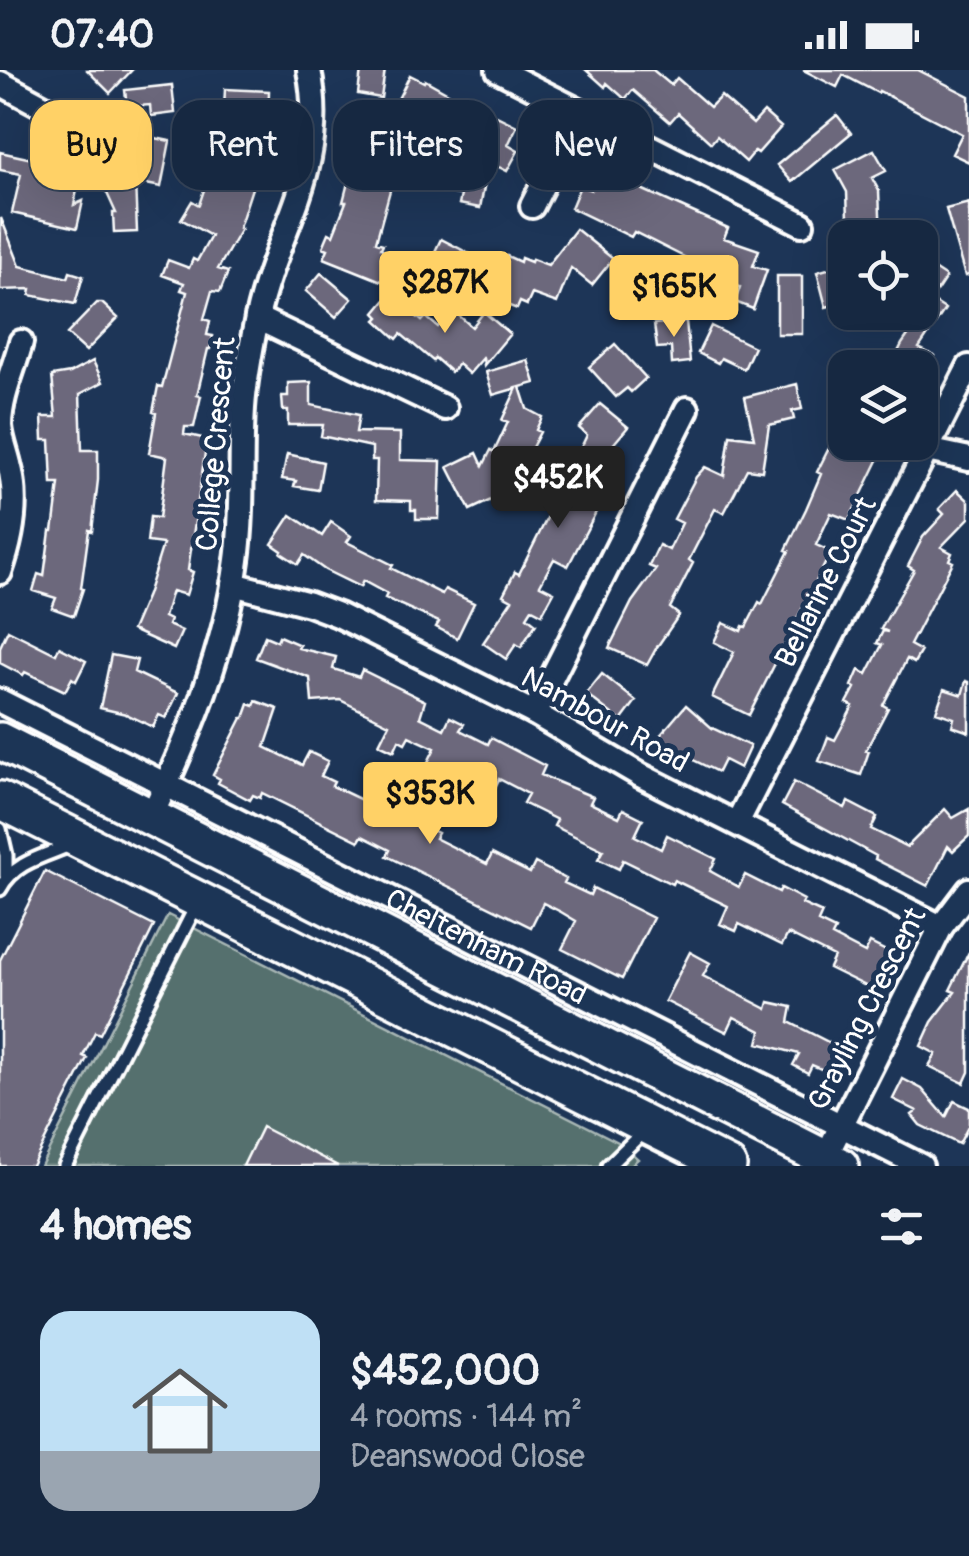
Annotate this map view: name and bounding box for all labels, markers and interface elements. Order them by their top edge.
text: 07:40 [50,11,154,59]
chip: Buy [30,100,152,190]
chip: Rent [172,100,313,190]
chip: Filters [333,100,498,190]
chip: New [518,100,652,190]
map controls [828,220,938,460]
button: locate [828,220,938,330]
pin: $287K [375,251,515,336]
pin: $165K [604,255,744,340]
text: $287K [401,263,489,303]
text: $165K [631,267,717,307]
street label: College Crescent [188,334,244,553]
button: layers [828,350,938,460]
pin: $452K [488,446,628,531]
text: $452K [513,458,603,498]
street label: Bellarine Court [767,490,885,674]
street label: Nambour Road [515,659,695,781]
pin: $353K [360,762,500,847]
text: $353K [385,774,475,814]
street label: Cheltenham Road [379,880,594,1013]
street label: Grayling Crescent [800,900,935,1117]
icon: filters [874,1199,929,1254]
text: 4 homes [40,1200,191,1252]
text: $452,000 [350,1345,540,1397]
icon: home [120,1351,240,1471]
text: 4 rooms · 144 m² [350,1397,582,1437]
text: Deanswood Close [350,1437,585,1477]

